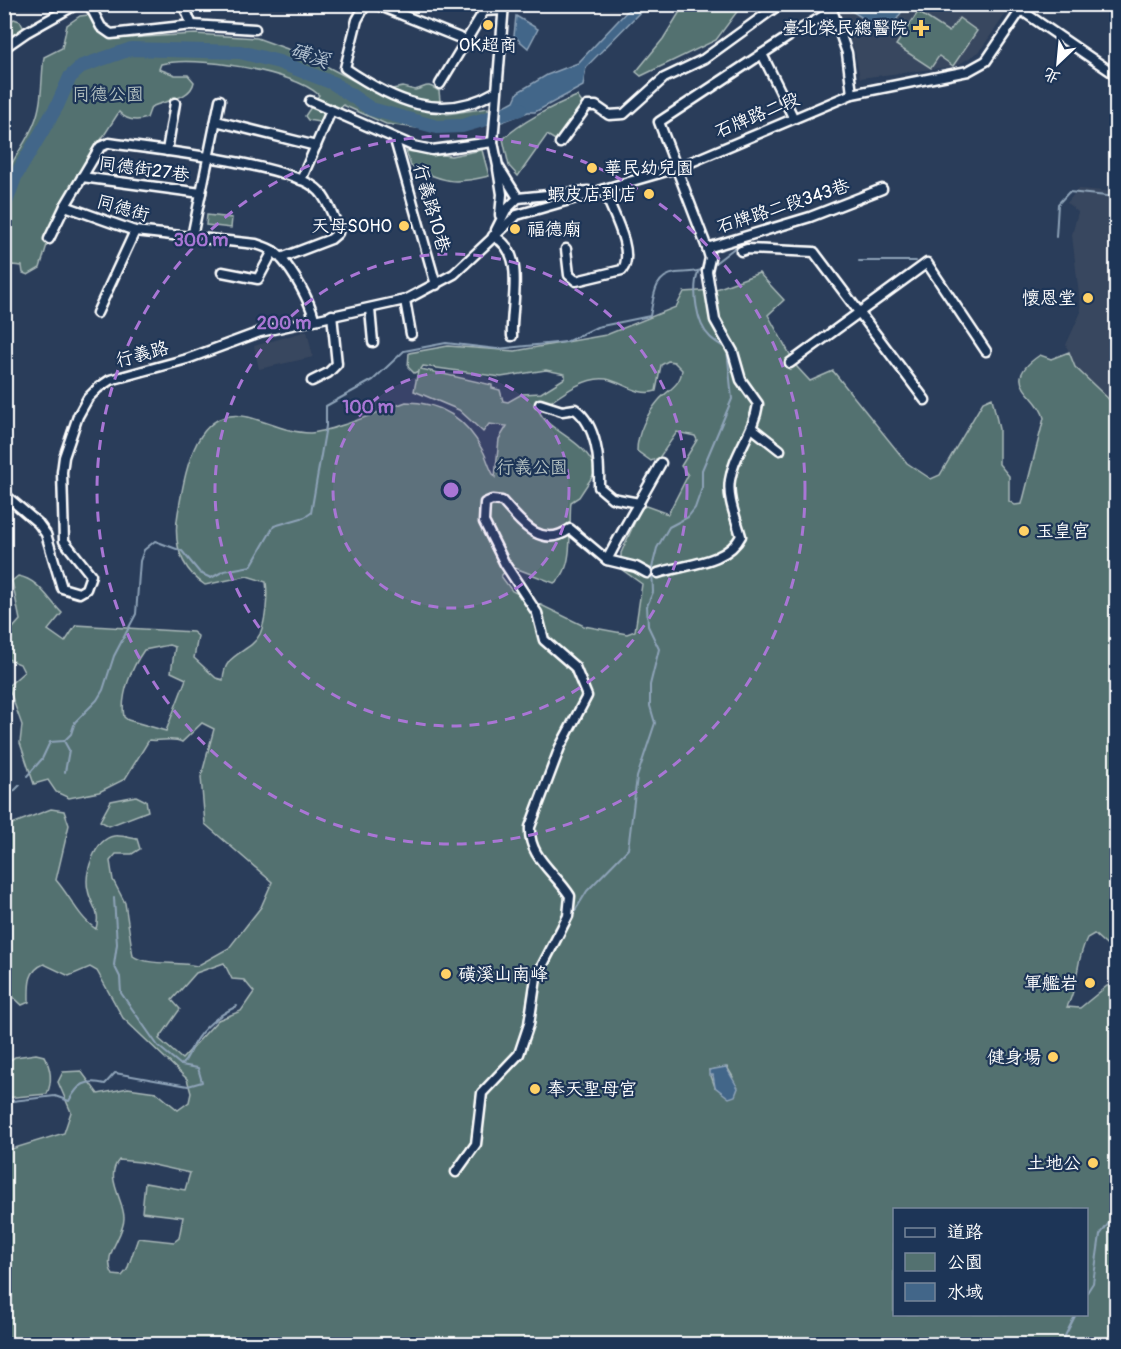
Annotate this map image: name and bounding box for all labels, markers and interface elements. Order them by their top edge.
place label: 臺北榮民總醫院 [782,17,908,40]
marker: OK超商 [481,18,495,32]
marker: 臺北榮民總醫院 [912,19,930,37]
north arrow [1028,33,1088,93]
place label: OK超商 [459,34,517,57]
water label: 磺溪 [287,37,334,74]
text: 北 [1040,63,1063,88]
park label: 同德公園 [72,83,144,106]
street label: 石牌路二段 [711,87,803,144]
street label: 同德街27巷 [97,152,191,187]
place label: 華民幼兒園 [604,157,694,180]
street label: 行義路10巷 [408,161,455,255]
marker: 華民幼兒園 [585,161,599,175]
street label: 石牌路二段343巷 [714,174,853,239]
place label: 蝦皮店到店 [547,183,637,206]
marker: 蝦皮店到店 [642,187,656,201]
street label: 同德街 [94,190,152,227]
place label: 天母SOHO [311,215,392,238]
place label: 福德廟 [527,218,581,241]
marker: 天母SOHO [397,219,411,233]
marker: 福德廟 [508,222,522,236]
text: 300 m [174,229,228,252]
place label: 懷恩堂 [1022,287,1076,310]
marker: 懷恩堂 [1081,291,1095,305]
text: 200 m [257,312,311,335]
street label: 行義路 [113,336,171,373]
text: 100 m [342,396,394,419]
park label: 行義公園 [496,456,568,479]
centre of rings [441,480,461,500]
place label: 玉皇宮 [1036,520,1090,543]
marker: 玉皇宮 [1017,524,1031,538]
place label: 磺溪山南峰 [458,963,548,986]
marker: 磺溪山南峰 [439,967,453,981]
place label: 軍艦岩 [1024,972,1078,995]
marker: 軍艦岩 [1083,976,1097,990]
place label: 健身場 [987,1046,1041,1069]
marker: 健身場 [1046,1050,1060,1064]
place label: 奉天聖母宮 [547,1078,637,1101]
marker: 奉天聖母宮 [528,1082,542,1096]
place label: 土地公 [1027,1152,1081,1175]
marker: 土地公 [1086,1156,1100,1170]
legend [893,1208,1088,1316]
text: 道路 [947,1221,983,1244]
text: 公園 [947,1251,983,1274]
text: 水域 [947,1281,983,1304]

